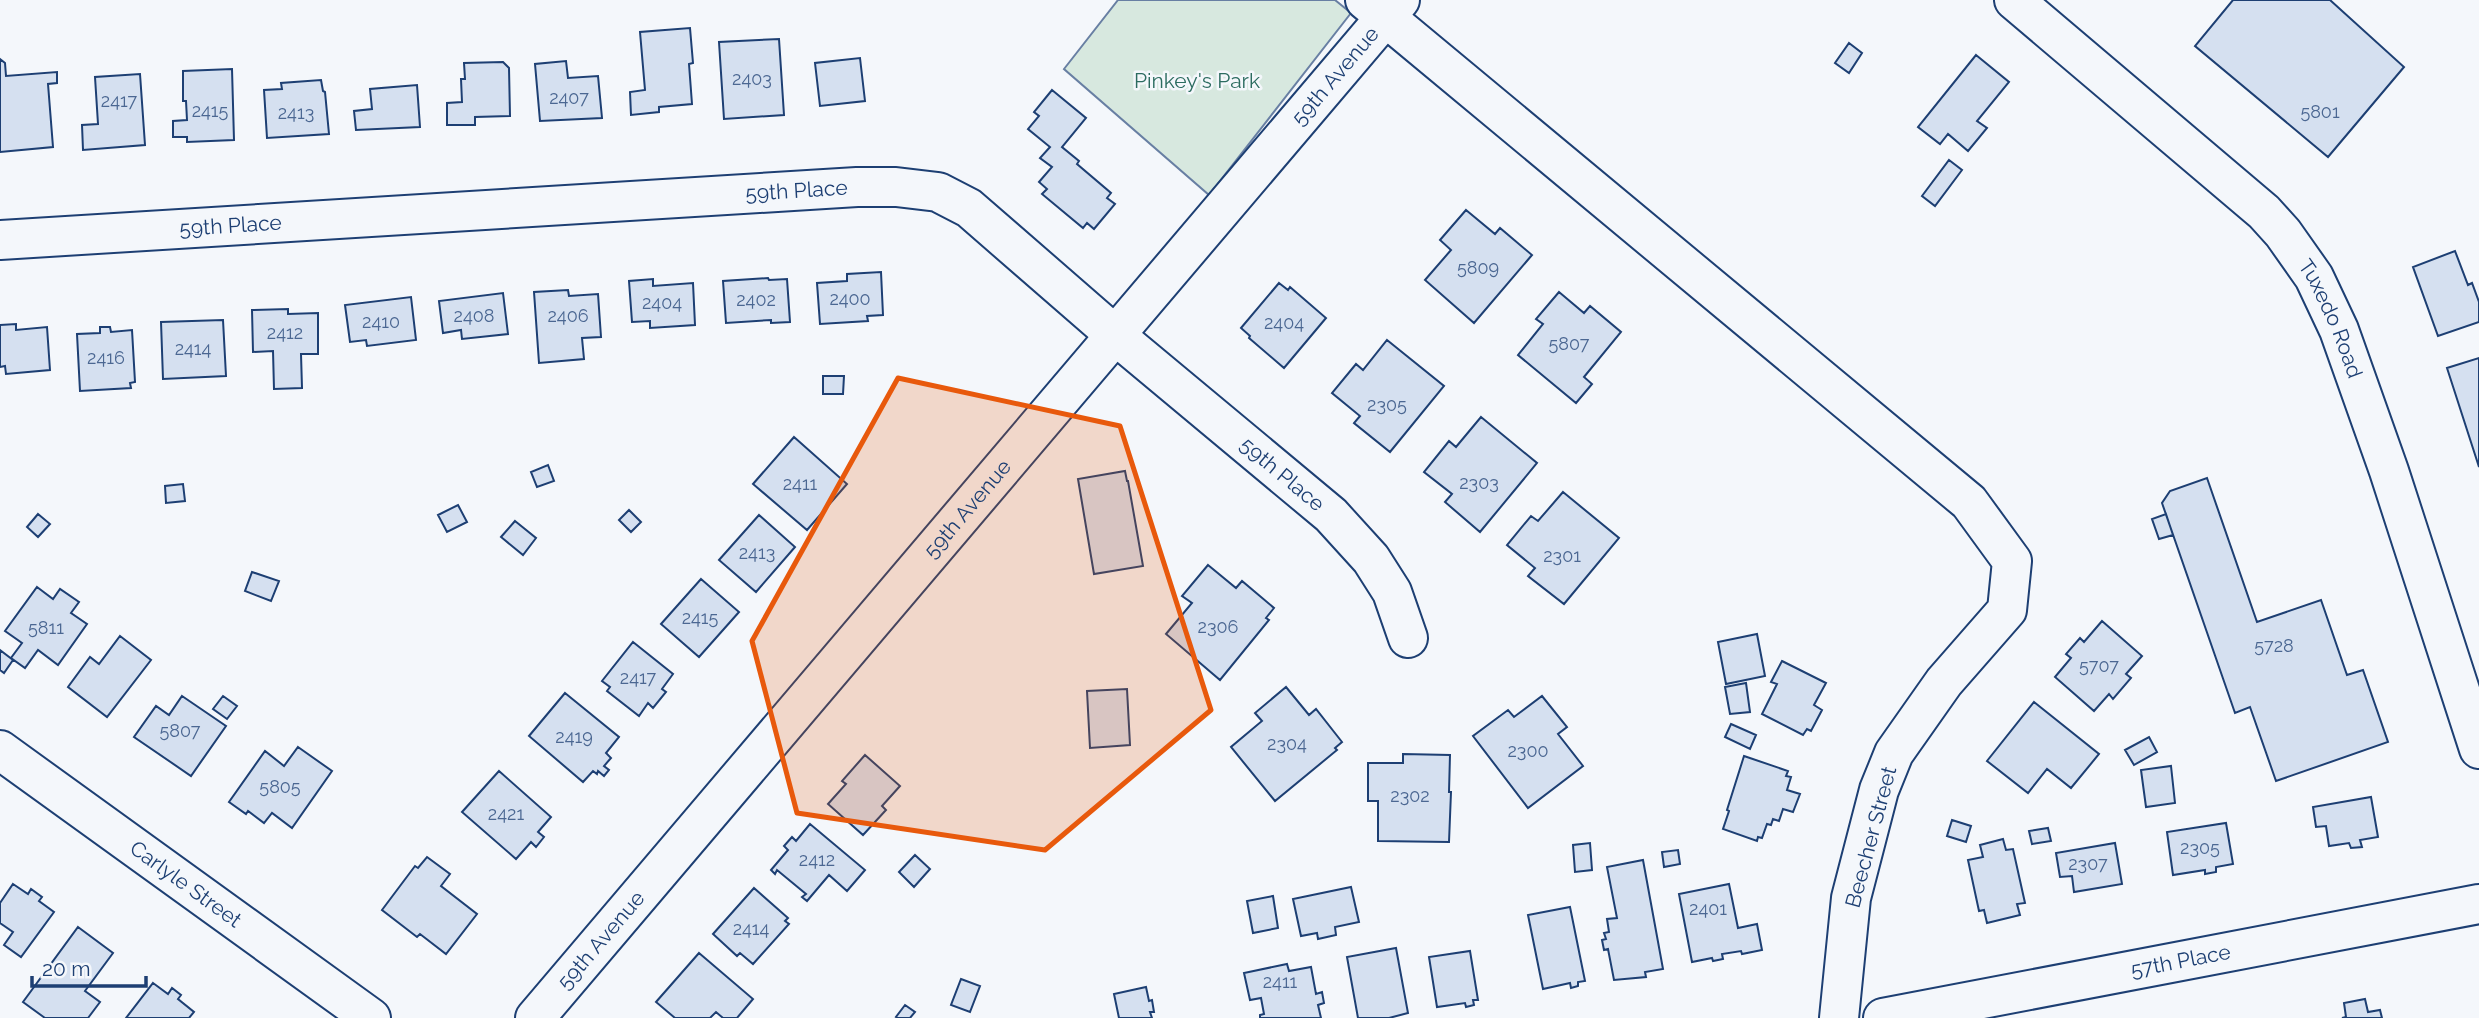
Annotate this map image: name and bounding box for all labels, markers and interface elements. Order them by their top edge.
street label: 59th Avenue [1286,21,1384,130]
house number: 2403 [732,68,772,89]
park label: Pinkey's Park [1134,68,1260,93]
house number: 2407 [549,87,589,108]
house number: 2417 [101,90,138,111]
house number: 2415 [192,100,229,121]
house number: 5801 [2300,101,2340,122]
house number: 2413 [278,102,314,123]
street label: 59th Place [745,175,848,206]
street label: 59th Place [179,210,282,241]
street label: Tuxedo Road [2293,254,2368,381]
house number: 5809 [1457,257,1499,278]
house number: 2400 [829,288,871,309]
house number: 2402 [736,289,776,310]
house number: 2404 [642,292,682,313]
house number: 2408 [454,305,494,326]
house number: 2406 [547,305,589,326]
house number: 2410 [362,311,400,332]
house number: 2404 [1264,312,1304,333]
house number: 2412 [267,322,303,343]
house number: 5807 [1549,333,1590,354]
house number: 2414 [175,338,212,359]
house number: 2416 [87,347,125,368]
house number: 2305 [1367,394,1407,415]
street label: 59th Place [1235,432,1330,516]
street label: 59th Avenue [918,454,1016,563]
house number: 2303 [1459,472,1499,493]
house number: 2411 [783,473,818,494]
house number: 2413 [739,542,775,563]
house number: 2301 [1543,545,1581,566]
house number: 2415 [682,607,719,628]
house number: 2306 [1198,616,1239,637]
house number: 5811 [28,617,64,638]
house number: 5728 [2254,635,2294,656]
house number: 5707 [2079,655,2119,676]
house number: 2417 [620,667,657,688]
house number: 5807 [160,720,201,741]
house number: 2419 [555,726,593,747]
house number: 2304 [1267,733,1307,754]
house number: 2300 [1507,740,1549,761]
street label: Beecher Street [1840,764,1901,910]
house number: 5805 [259,776,301,797]
house number: 2302 [1390,785,1430,806]
house number: 2421 [488,803,524,824]
street label: Carlyle Street [125,835,247,932]
house number: 2305 [2180,837,2220,858]
house number: 2412 [799,849,835,870]
house number: 2307 [2068,853,2108,874]
street label: 59th Avenue [552,886,650,994]
house number: 2401 [1689,898,1727,919]
house number: 2414 [733,918,770,939]
street label: 57th Place [2128,939,2233,982]
scale bar [32,944,145,988]
text: 20 m [42,956,90,981]
house number: 2411 [1263,971,1298,992]

